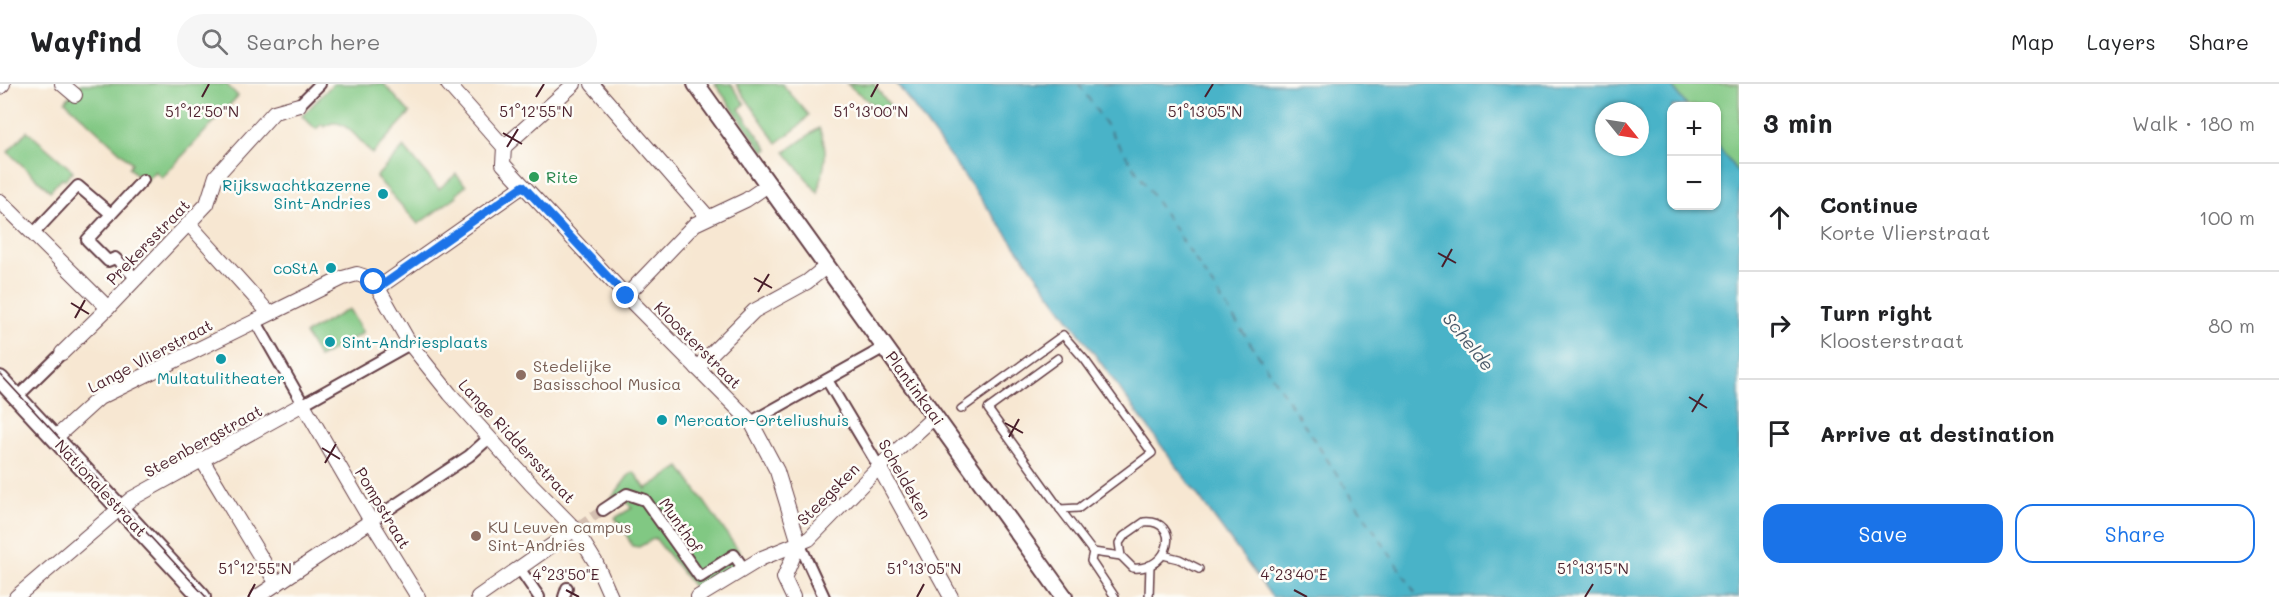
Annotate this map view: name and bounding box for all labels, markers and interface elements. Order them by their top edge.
search box [177,14,597,68]
text: Wayfind [30,23,141,59]
icon: search [198,25,231,58]
text: Search here [246,27,380,56]
text: Map [2011,28,2054,55]
text: Layers [2087,28,2156,55]
text: Share [2189,28,2249,55]
text: 51°12'50"N [165,101,239,121]
text: 51°12'55"N [499,101,573,121]
text: 51°13'00"N [834,101,908,121]
text: 51°13'05"N [1168,101,1242,121]
north arrow [1595,102,1649,156]
map controls [1667,102,1721,210]
button: + [1667,102,1721,156]
text: 3 min [1763,106,1832,140]
text: Walk · 180 m [2132,110,2255,136]
button: − [1667,156,1721,210]
place label: Rite [546,166,578,187]
marker: Rite [527,170,541,184]
place label: Rijkswachtkazerne Sint-Andries [222,174,371,213]
marker: Rijkswachtkazerne Sint-Andries [376,187,390,201]
text: Continue [1820,190,1918,219]
street label: Prekersstraat [101,194,194,289]
icon: ahead [1763,201,1796,234]
text: 100 m [2199,204,2255,230]
text: Korte Vlierstraat [1820,219,1990,245]
place label: coStA [273,257,319,278]
marker: coStA [324,261,338,275]
route start [360,268,386,294]
route end [612,282,638,308]
street label: Kloosterstraat [650,296,747,393]
text: Turn right [1820,298,1932,327]
water label: Schelde [1438,307,1500,376]
icon: right [1763,309,1796,342]
text: 80 m [2208,312,2255,338]
street label: Lange Vlierstraat [84,314,216,397]
text: Kloosterstraat [1820,327,1964,353]
place label: Sint-Andriesplaats [342,331,488,352]
marker: Sint-Andriesplaats [323,335,337,349]
street label: Plantinkaai [881,346,949,429]
marker: Multatulitheater [214,352,228,366]
place label: Stedelijke Basisschool Musica [533,355,681,394]
place label: Multatulitheater [157,367,285,388]
marker: Stedelijke Basisschool Musica [514,368,528,382]
street label: Lange Riddersstraat [454,374,580,507]
street label: Steenbergstraat [140,399,266,482]
place label: Mercator-Orteliushuis [674,409,849,430]
marker: Mercator-Orteliushuis [655,413,669,427]
icon: arrive [1763,417,1796,450]
text: Arrive at destination [1820,419,2055,448]
street label: Nationalestraat [51,435,152,541]
street label: Scheldeken [874,435,937,522]
street label: Steegsken [792,458,863,529]
street label: Pompstraat [351,463,416,552]
street label: Munthof [655,493,708,557]
button: Save [1763,504,2003,563]
button: Share [2015,504,2255,563]
place label: KU Leuven campus Sint-Andries [488,516,631,555]
marker: KU Leuven campus Sint-Andries [469,529,483,543]
text: 51°12'55"N [218,558,292,578]
text: 51°13'05"N [887,558,961,578]
text: 51°13'15"N [1557,558,1629,578]
text: 4°23'50"E [533,564,600,584]
text: 4°23'40"E [1261,564,1328,584]

